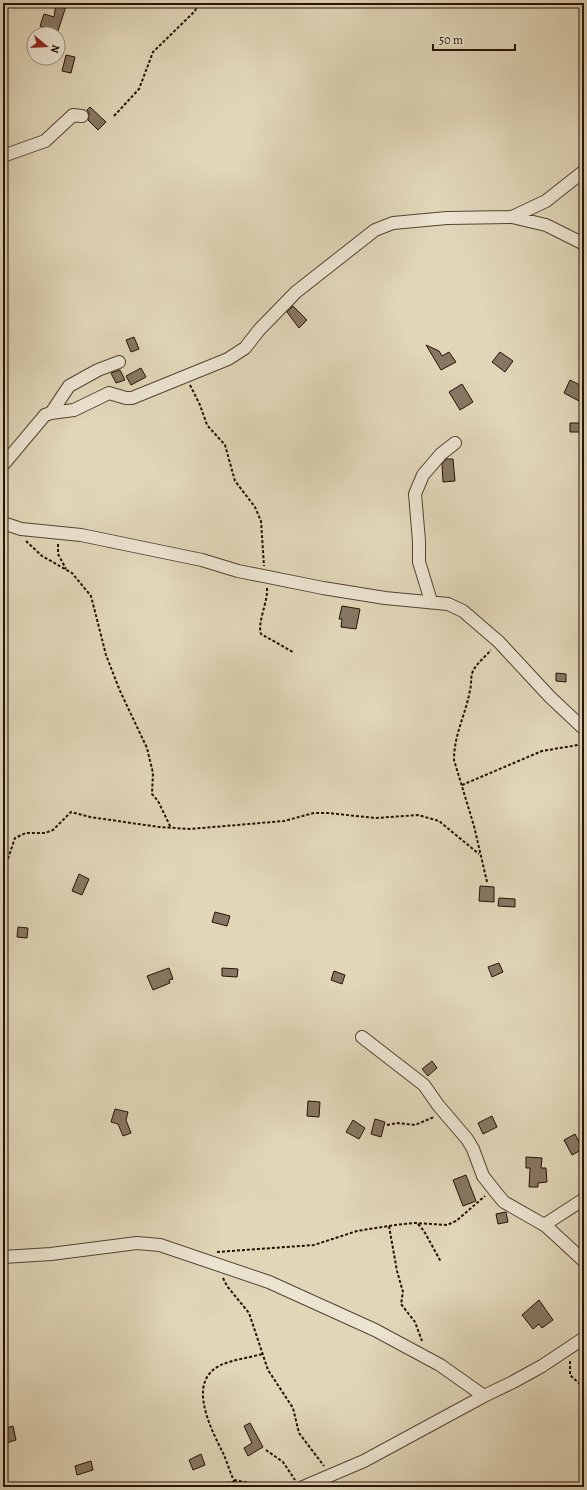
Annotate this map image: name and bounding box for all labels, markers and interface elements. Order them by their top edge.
north arrow [26,26,66,66]
scale bar [433,26,515,52]
text: 50 m [439,32,463,48]
text: N [47,43,63,55]

